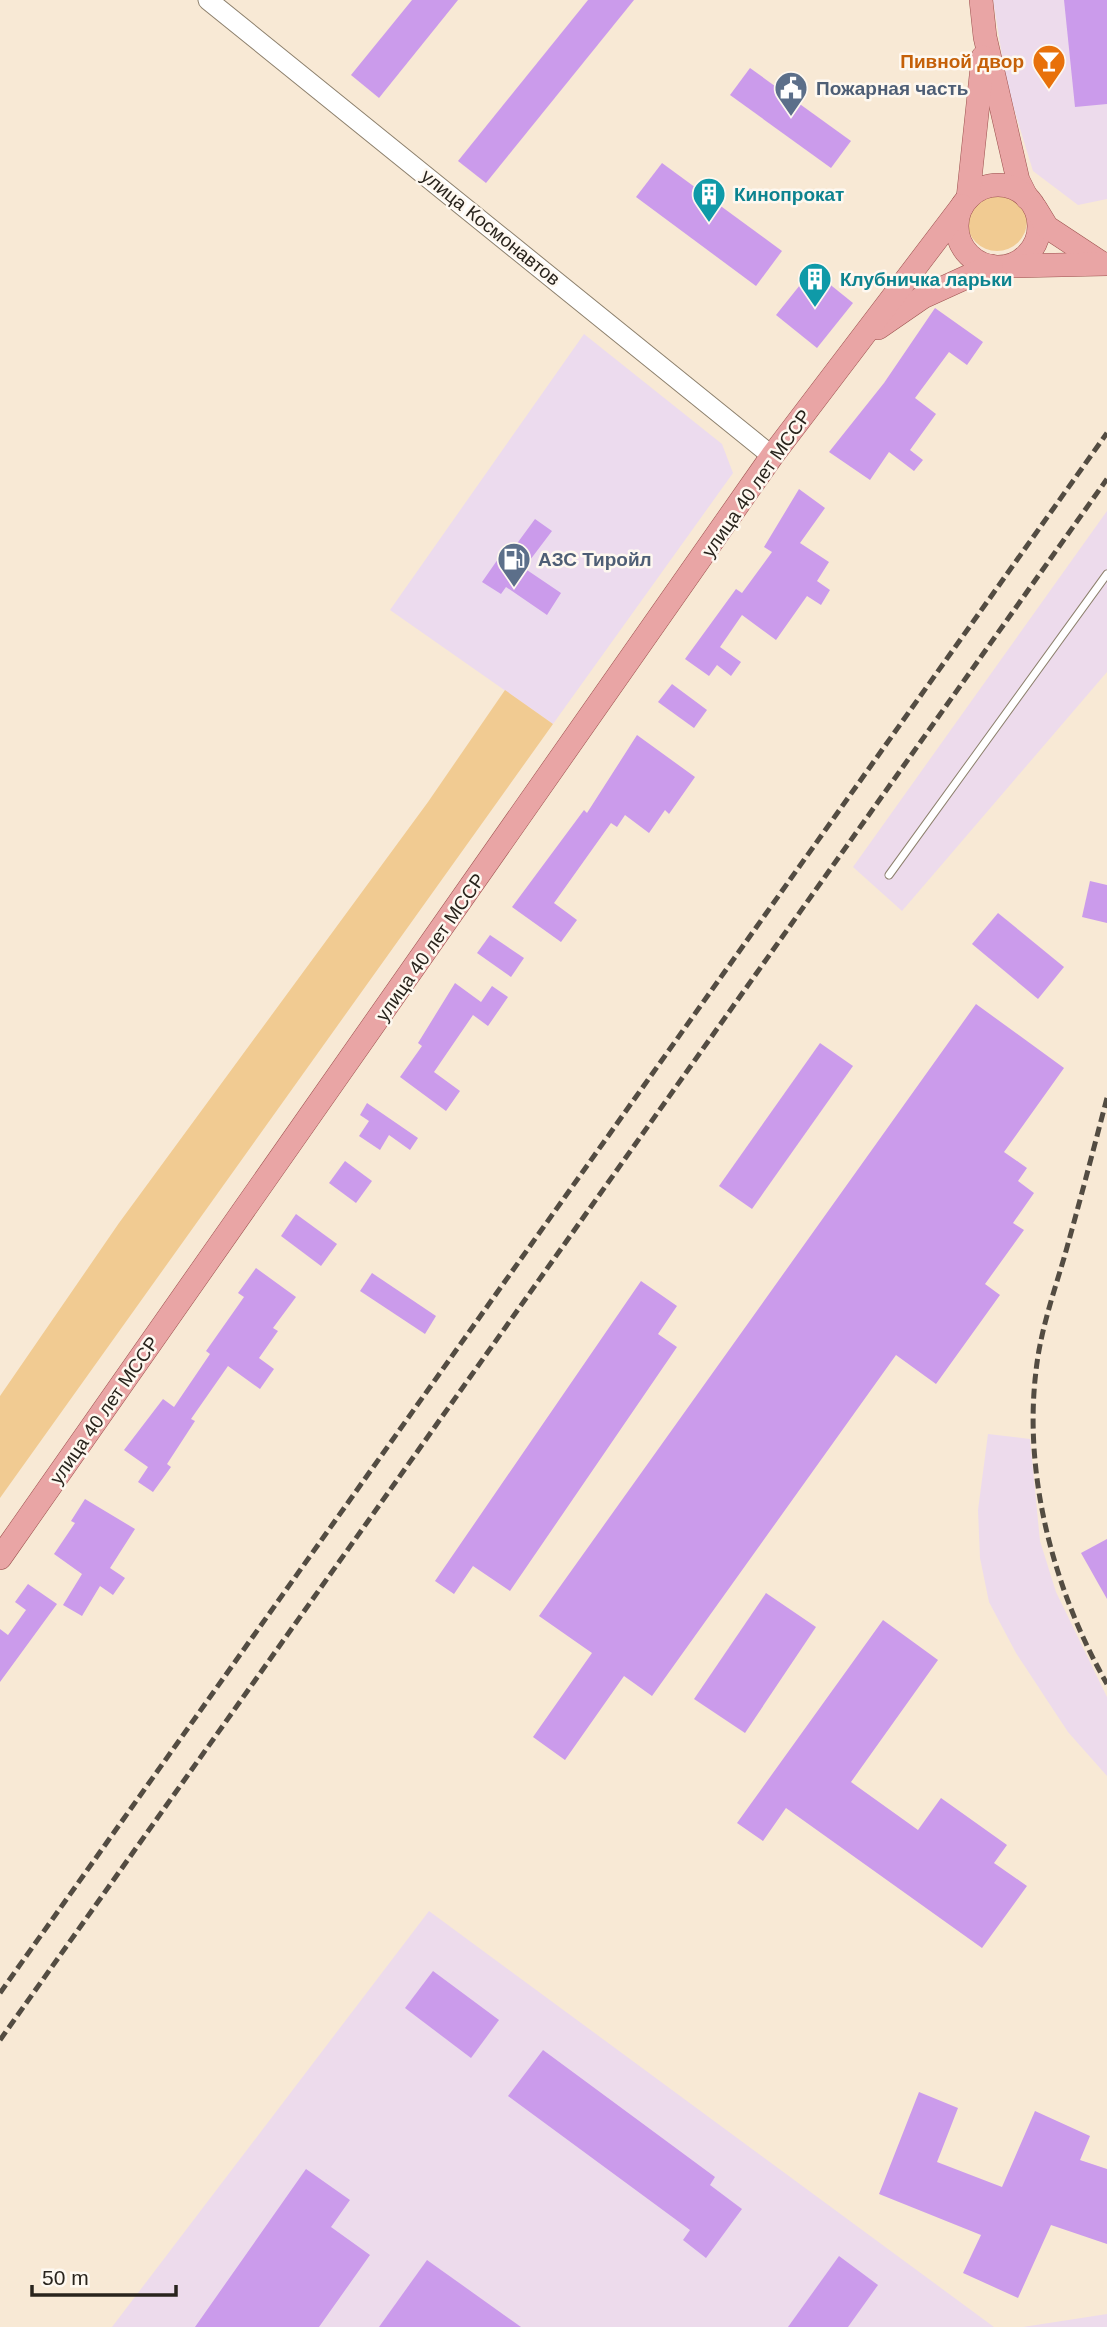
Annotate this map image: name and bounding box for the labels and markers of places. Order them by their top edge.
bar icon: Пивной двор [1030,42,1068,91]
place label: Пивной двор [900,51,1024,72]
public building icon: Пожарная часть [772,69,810,118]
place label: Пожарная часть [816,78,968,99]
building icon: Кинопрокат [690,175,728,224]
place label: Кинопрокат [734,184,844,205]
building icon: Клубничка ларьки [796,260,834,309]
place label: Клубничка ларьки [840,269,1012,290]
fuel station icon: АЗС Тиройл [495,540,533,589]
place label: АЗС Тиройл [538,549,652,570]

